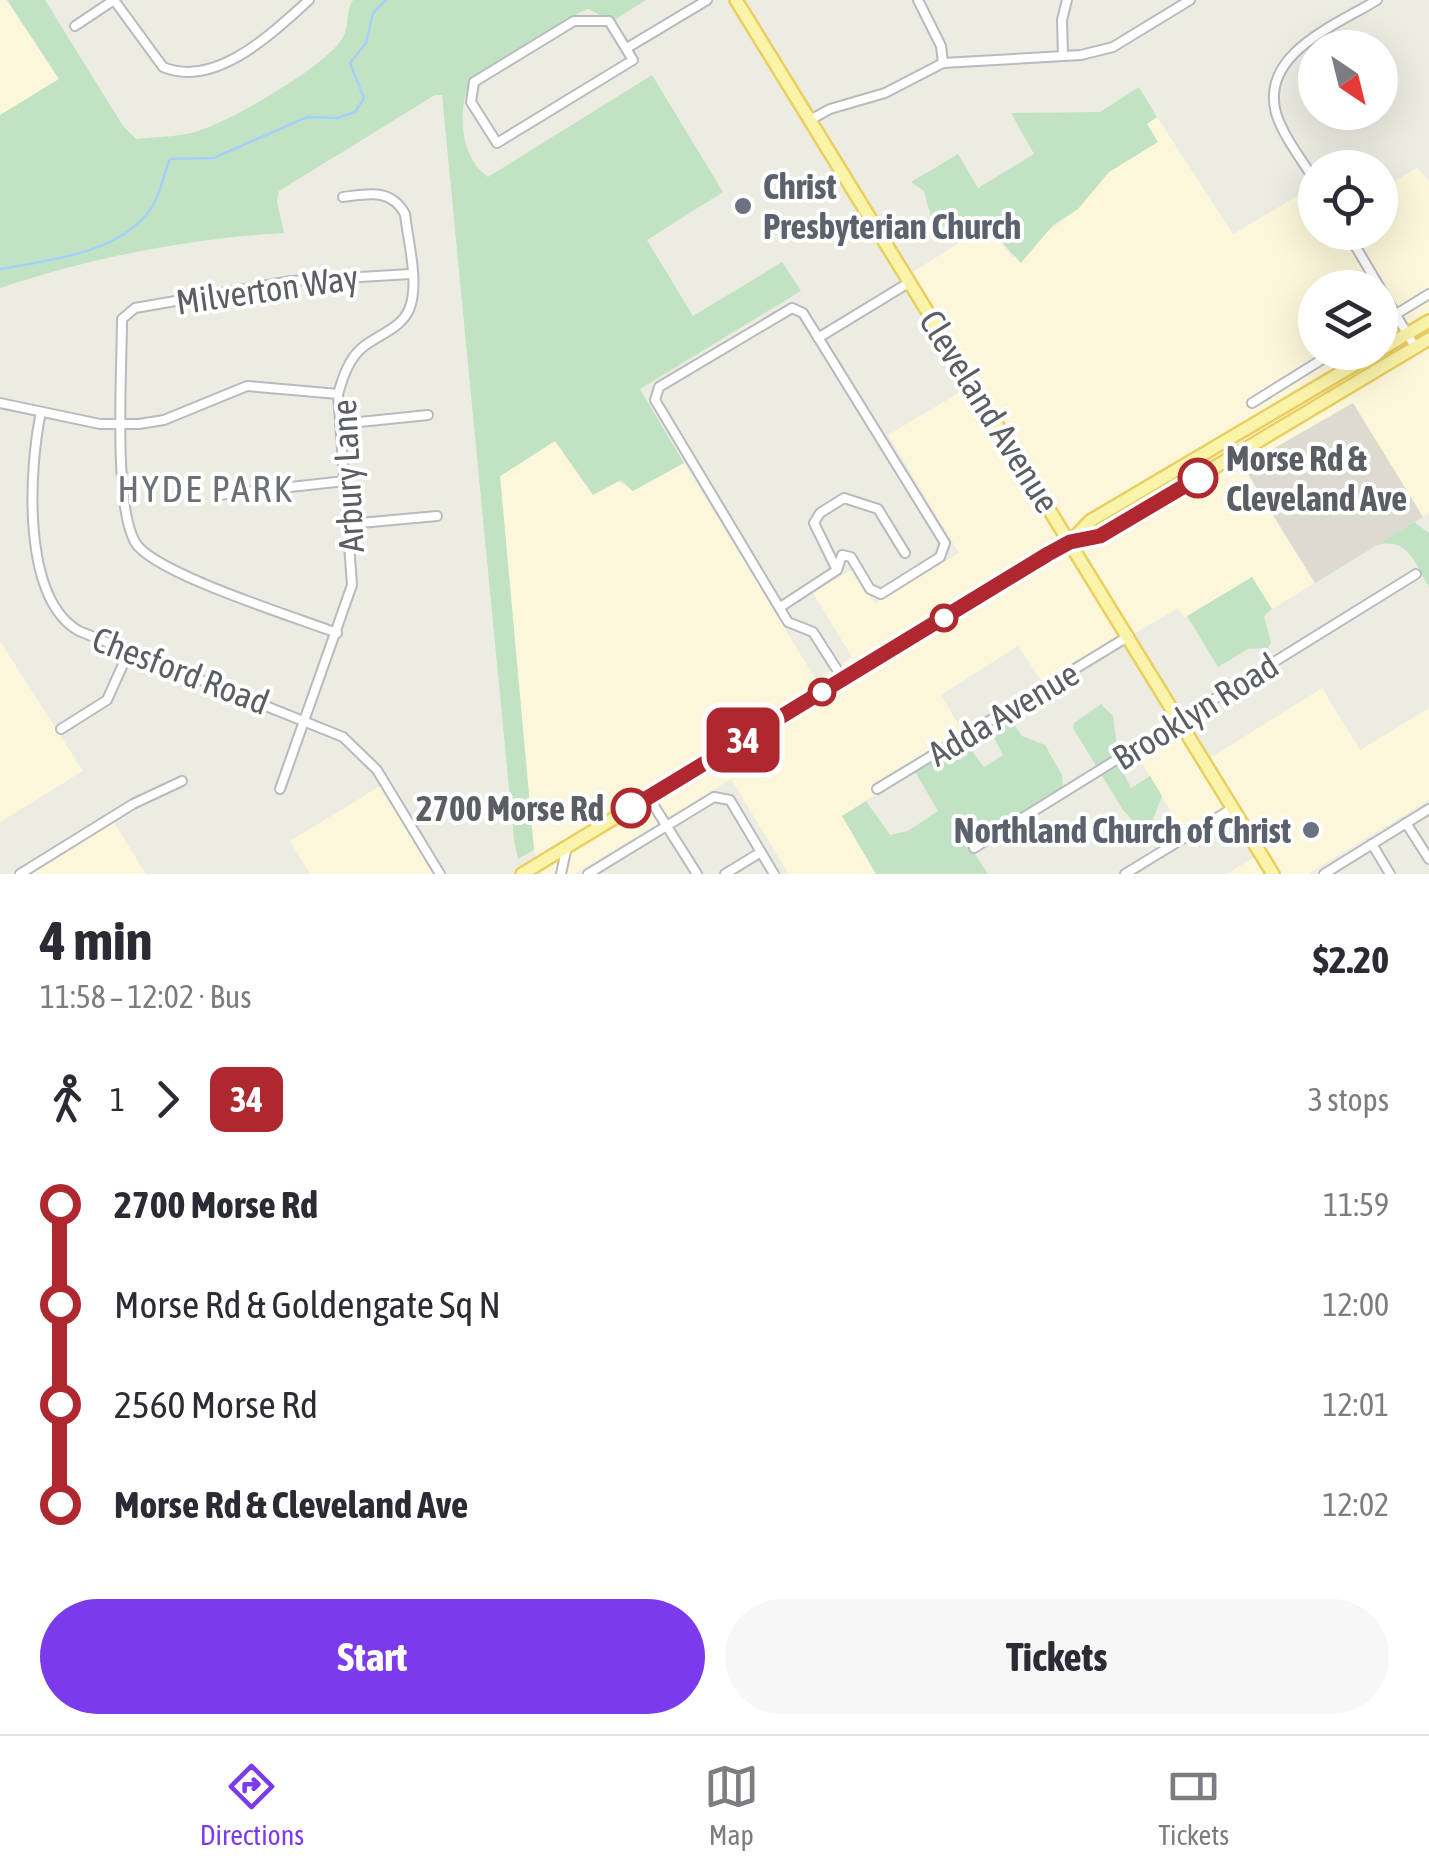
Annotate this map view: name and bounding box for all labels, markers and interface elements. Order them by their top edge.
north arrow [1298,30,1398,130]
map controls [1298,30,1398,370]
button: locate [1298,150,1398,250]
place label: Christ Presbyterian Church [763,166,1021,246]
marker: Christ Presbyterian Church [732,195,754,217]
street label: Milverton Way [173,256,361,322]
button: layers [1298,270,1398,370]
street label: Cleveland Avenue [912,302,1068,520]
street label: Arbury Lane [323,398,371,554]
place label: Morse Rd & Cleveland Ave [1226,438,1407,518]
marker: Morse Rd & Cleveland Ave [1179,459,1217,497]
district label: HYDE PARK [117,467,295,510]
unlabelled marker [931,605,957,631]
street label: Chesford Road [87,618,275,722]
street label: Brooklyn Road [1105,644,1285,778]
street label: Adda Avenue [921,653,1085,773]
unlabelled marker [809,679,835,705]
line badge: 34 [698,708,788,772]
text: 34 [727,720,759,760]
place label: 2700 Morse Rd [416,788,604,828]
marker: 2700 Morse Rd [612,789,650,827]
place label: Northland Church of Christ [954,810,1291,850]
marker: Northland Church of Christ [1300,819,1322,841]
text: 4 min [40,909,152,972]
text: $2.20 [1313,938,1389,981]
text: 11:58 – 12:02 · Bus [40,978,251,1015]
icon: walk [40,1072,95,1127]
icon: forward [140,1072,195,1127]
text: 34 [230,1079,263,1119]
text: 1 [110,1081,125,1118]
text: 3 stops [1308,1081,1389,1118]
text: 2700 Morse Rd [114,1183,318,1226]
text: 11:59 [1323,1186,1389,1223]
text: Morse Rd & Goldengate Sq N [114,1283,501,1326]
text: 12:00 [1323,1286,1389,1323]
text: 2560 Morse Rd [114,1383,318,1426]
text: 12:01 [1323,1386,1389,1423]
text: Morse Rd & Cleveland Ave [114,1483,468,1526]
text: 12:02 [1323,1486,1389,1523]
button: Start [40,1599,705,1714]
button: Tickets [725,1599,1389,1714]
tab: Directions [200,1759,304,1851]
tab: Map [704,1759,759,1851]
tab: Tickets [1158,1759,1229,1851]

